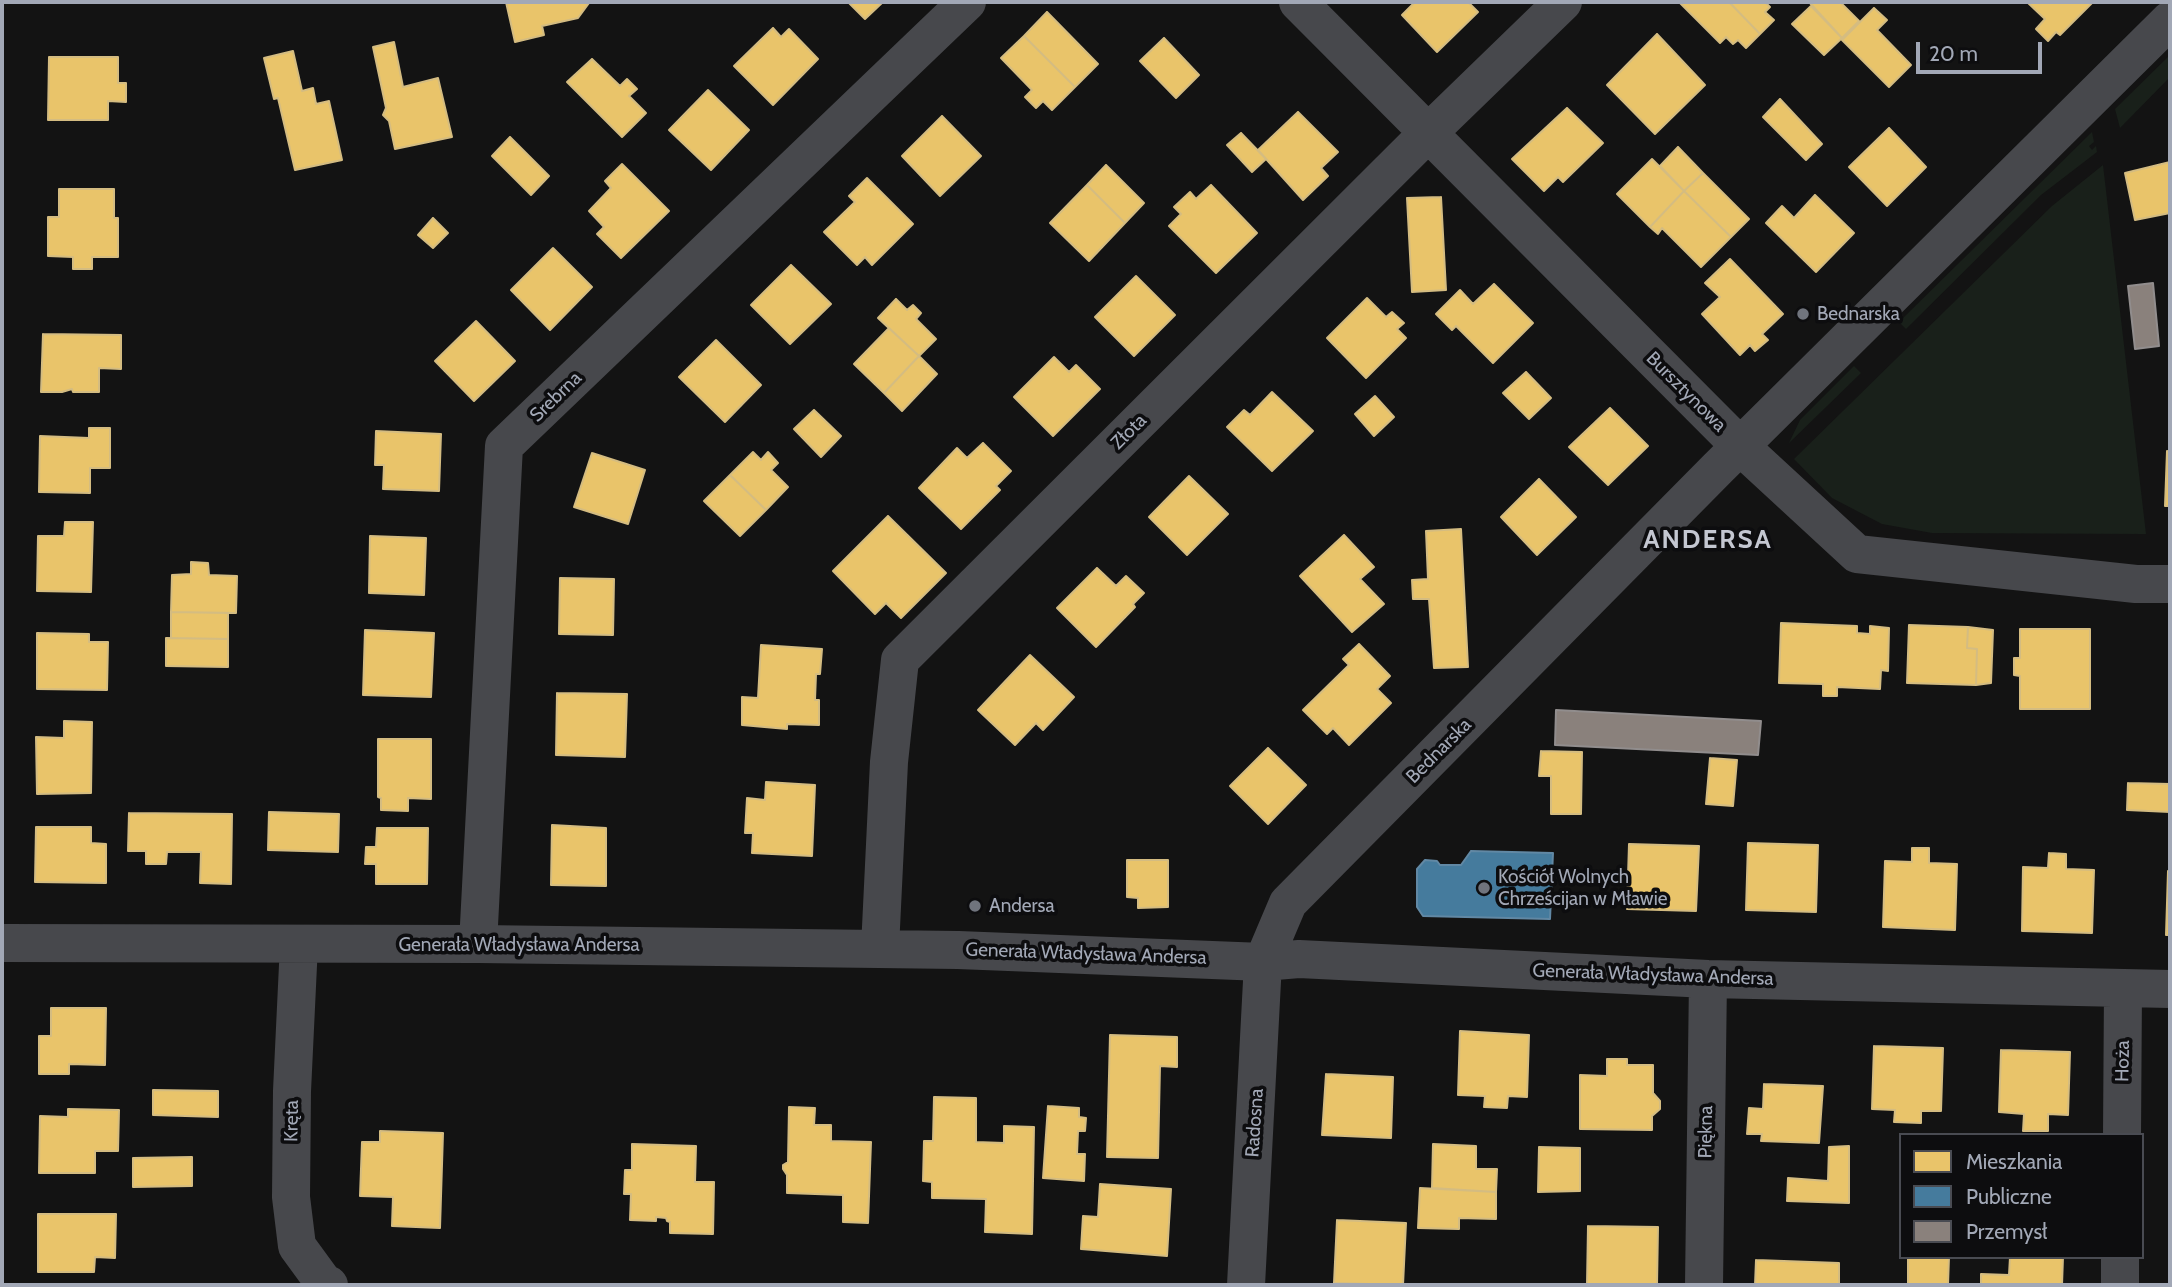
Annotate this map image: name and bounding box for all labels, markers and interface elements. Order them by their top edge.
scale bar [1920,28,2046,72]
text: 20 m [1929,41,1978,66]
place label: Bednarska [1817,303,1900,325]
marker: Bednarska [1795,306,1811,322]
street label: Bursztynowa [1641,347,1731,437]
street label: Srebrna [526,367,586,427]
street label: Złota [1107,410,1151,454]
district label: ANDERSA [1644,524,1772,556]
street label: Bednarska [1402,714,1476,788]
place label: Kościół Wolnych Chrześcijan w Mławie [1498,866,1667,910]
marker: Kościół Wolnych Chrześcijan w Mławie [1476,880,1492,896]
place label: Andersa [989,895,1055,917]
marker: Andersa [967,898,983,914]
street label: Generała Władysława Andersa [398,934,640,956]
street label: Generała Władysława Andersa [965,938,1207,970]
street label: Generała Władysława Andersa [1532,959,1774,991]
street label: Hoża [2111,1040,2135,1082]
street label: Radosna [1241,1088,1269,1158]
street label: Kręta [280,1100,304,1142]
street label: Piękna [1694,1105,1718,1159]
legend [1899,1133,2144,1259]
text: Mieszkania [1966,1149,2062,1174]
text: Publiczne [1966,1184,2052,1209]
text: Przemysł [1966,1219,2047,1244]

